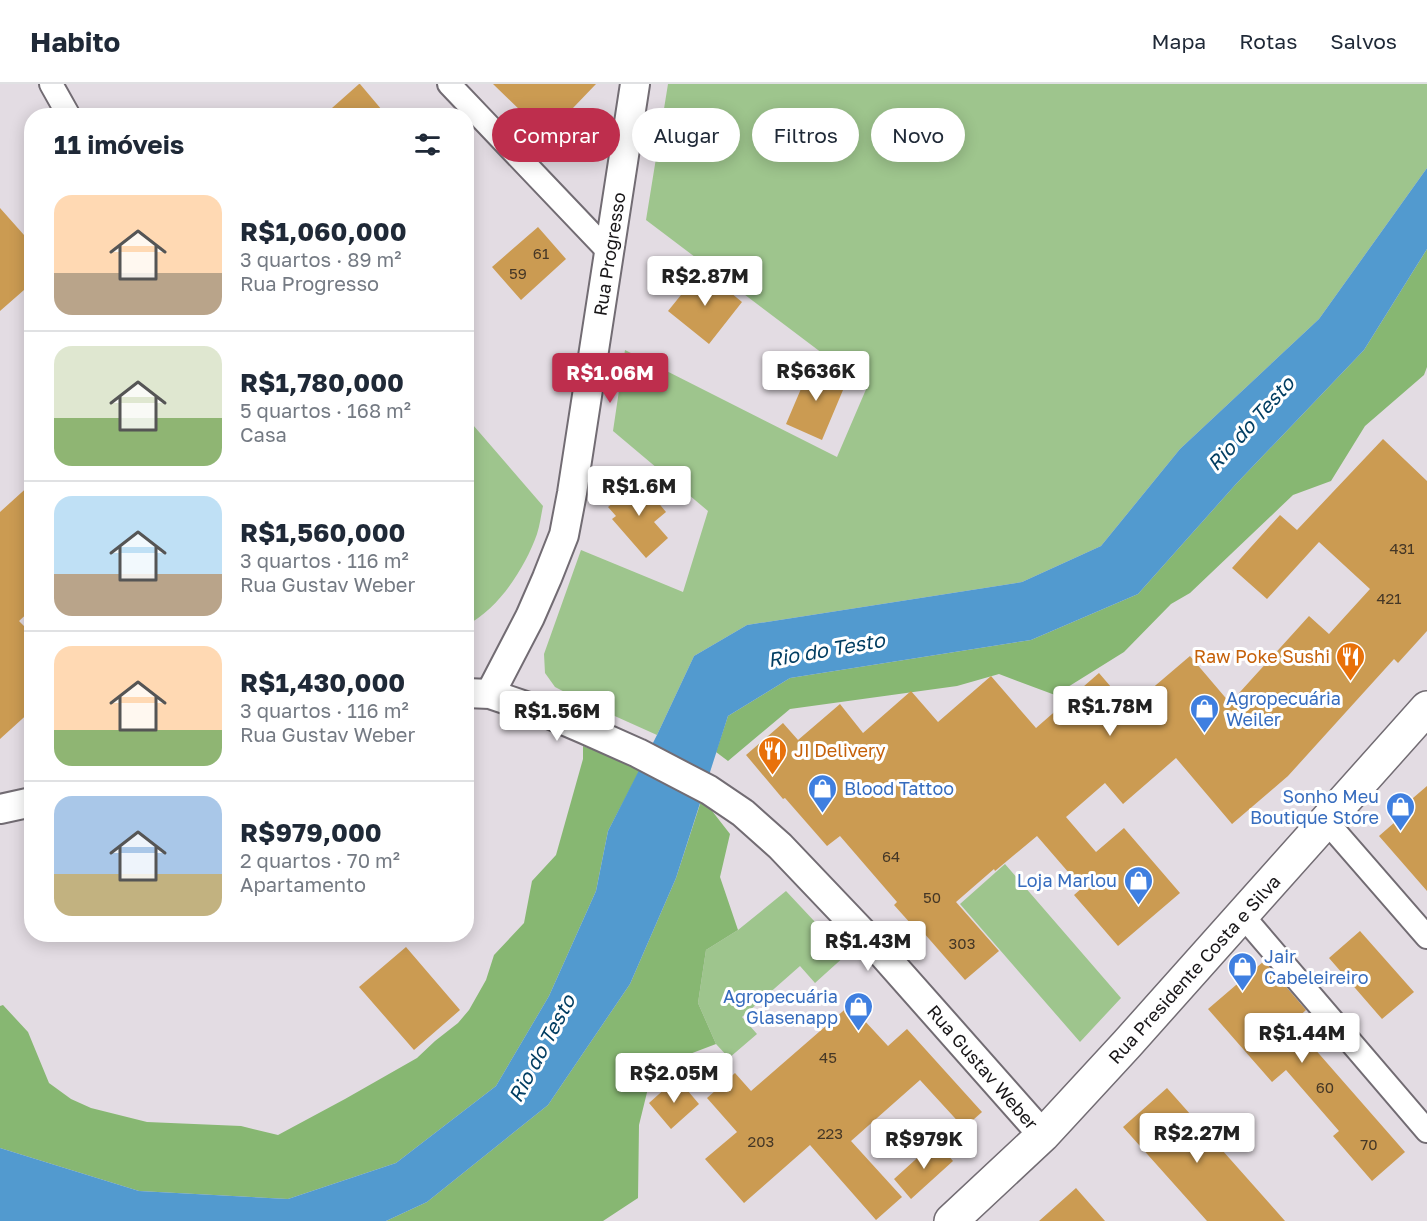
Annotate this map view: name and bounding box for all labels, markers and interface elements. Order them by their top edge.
text: Habito [30,25,120,58]
text: Mapa [1152,28,1206,54]
text: Rotas [1239,28,1297,54]
text: Salvos [1330,28,1397,54]
chip: Comprar [492,108,620,162]
chip: Alugar [632,108,740,162]
chip: Filtros [752,108,859,162]
chip: Novo [871,108,965,162]
icon: filters [411,128,444,161]
text: 11 imóveis [54,129,184,160]
street label: Rua Progresso [588,190,630,318]
text: R$1,060,000 [240,216,407,247]
icon: home [102,219,174,291]
house number: 61 [533,244,549,262]
text: 3 quartos · 89 m² [240,247,401,271]
pin: R$2.87M [650,256,760,307]
text: R$2.87M [661,263,749,287]
house number: 59 [509,264,527,282]
text: Rua Progresso [240,271,379,295]
pin: R$636K [767,351,865,402]
pin: R$1.06M [555,353,665,404]
text: R$636K [776,358,856,382]
text: R$1.06M [566,360,654,384]
text: R$1,780,000 [240,367,404,398]
icon: home [102,370,174,442]
water label: Rio do Testo [1202,370,1299,475]
text: 5 quartos · 168 m² [240,398,411,422]
text: Casa [240,422,287,446]
pin: R$1.6M [590,466,688,517]
text: R$1.6M [602,473,676,497]
text: R$1,560,000 [240,517,406,548]
icon: home [102,520,174,592]
house number: 431 [1389,539,1415,557]
text: 3 quartos · 116 m² [240,548,409,572]
text: Rua Gustav Weber [240,572,415,596]
house number: 421 [1376,589,1402,607]
water label: Rio do Testo [766,627,887,671]
restaurant icon: Raw Poke Sushi [1335,640,1367,682]
place label: Raw Poke Sushi [1194,645,1330,667]
text: R$1,430,000 [240,667,405,698]
icon: home [102,670,174,742]
pin: R$1.78M [1055,686,1165,737]
place label: Agropecuária Weiler [1226,687,1341,730]
pin: R$1.56M [502,691,612,742]
shop icon: Agropecuária Weiler [1189,692,1221,734]
text: R$1.78M [1067,693,1153,717]
text: 3 quartos · 116 m² [240,698,409,722]
text: R$1.56M [514,698,600,722]
text: Rua Gustav Weber [240,722,415,746]
restaurant icon: JI Delivery [757,734,789,776]
place label: JI Delivery [794,739,886,761]
shop icon: Blood Tattoo [807,772,839,814]
place label: Blood Tattoo [844,777,954,799]
place label: Sonho Meu Boutique Store [1250,785,1379,828]
shop icon: Sonho Meu Boutique Store [1384,790,1416,832]
text: R$979,000 [240,817,382,848]
icon: home [102,820,174,892]
house number: 64 [882,847,900,865]
text: 2 quartos · 70 m² [240,848,400,872]
shop icon: Loja Marlou [1122,864,1154,906]
place label: Loja Marlou [1017,869,1117,891]
street label: Rua Presidente Costa e Silva [1103,870,1285,1068]
text: Apartamento [240,872,366,896]
house number: 50 [923,888,941,906]
pin: R$1.43M [813,921,923,972]
text: R$1.43M [825,928,911,952]
house number: 303 [949,934,975,952]
place label: Jair Cabeleireiro [1264,945,1369,988]
shop icon: Jair Cabeleireiro [1227,950,1259,992]
place label: Agropecuária Glasenapp [723,985,838,1028]
water label: Rio do Testo [503,989,580,1106]
shop icon: Agropecuária Glasenapp [843,990,875,1032]
street label: Rua Gustav Weber [923,1000,1043,1134]
pin: R$1.44M [1247,1013,1357,1064]
text: R$1.44M [1259,1020,1345,1044]
house number: 45 [819,1048,837,1066]
pin: R$2.05M [619,1053,729,1104]
text: R$2.05M [630,1060,718,1084]
house number: 60 [1316,1078,1334,1096]
pin: R$2.27M [1142,1113,1252,1164]
pin: R$979K [875,1119,973,1170]
text: R$2.27M [1154,1120,1240,1144]
house number: 223 [817,1124,843,1142]
text: R$979K [885,1126,963,1150]
house number: 203 [748,1132,774,1150]
house number: 70 [1360,1135,1378,1153]

